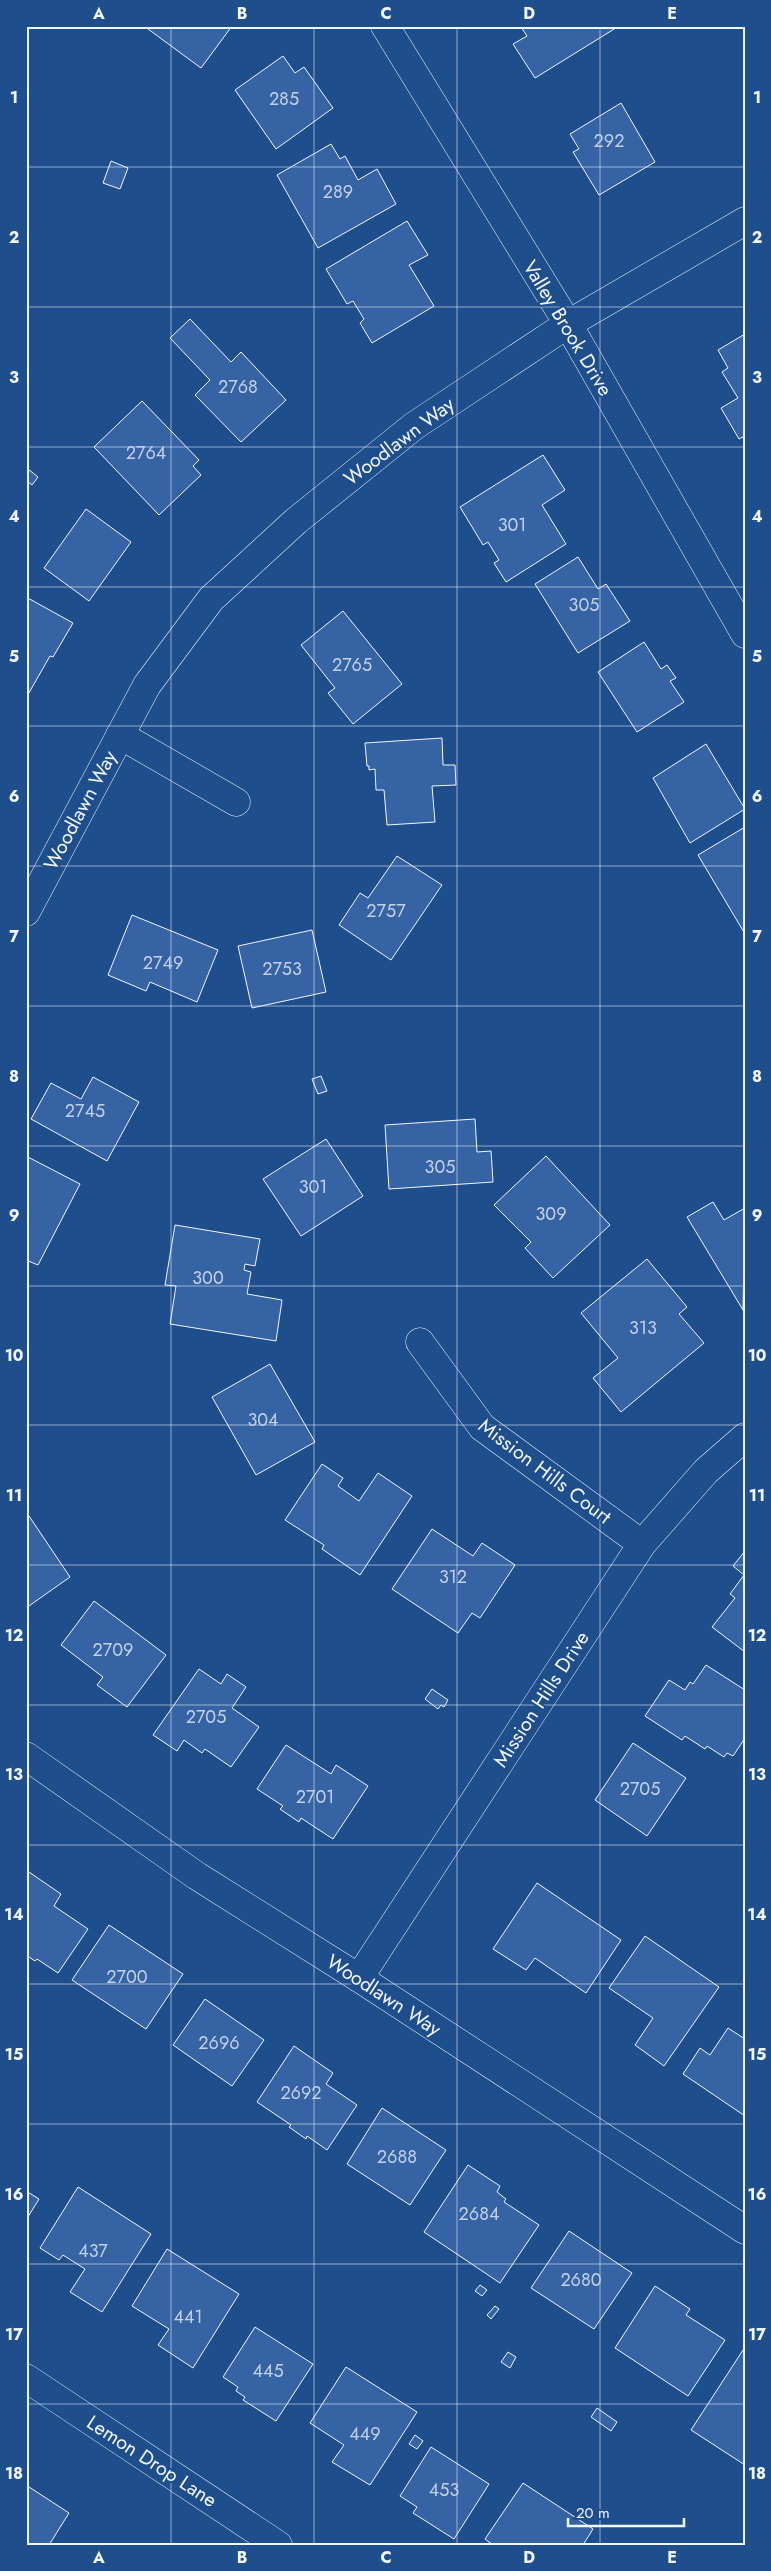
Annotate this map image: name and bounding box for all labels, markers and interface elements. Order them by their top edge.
text: A [92,2,105,25]
text: B [237,2,247,25]
text: C [380,2,392,25]
text: D [523,2,535,25]
text: E [667,2,677,25]
text: 1 [10,86,18,109]
house number: 285 [269,86,299,112]
text: 1 [753,86,761,109]
house number: 292 [594,128,624,154]
house number: 289 [323,179,353,205]
text: 2 [9,226,19,249]
text: 2 [752,226,762,249]
street label: Valley Brook Drive [516,255,620,402]
text: 3 [9,366,19,389]
text: 3 [752,366,762,389]
house number: 2768 [218,374,258,400]
street label: Woodlawn Way [338,390,461,493]
house number: 2764 [126,440,166,466]
text: 4 [8,505,20,528]
text: 4 [751,505,763,528]
house number: 301 [498,512,526,538]
house number: 305 [569,592,599,618]
text: 5 [9,645,19,668]
text: 5 [752,645,762,668]
house number: 2765 [332,652,372,678]
street label: Woodlawn Way [37,745,124,875]
text: 6 [9,785,19,808]
text: 6 [752,785,762,808]
house number: 2757 [366,898,406,924]
text: 7 [9,925,19,948]
text: 7 [752,925,762,948]
house number: 2749 [143,950,183,976]
house number: 2753 [262,956,302,982]
text: 8 [9,1065,19,1088]
text: 8 [752,1065,762,1088]
house number: 2745 [65,1098,105,1124]
house number: 305 [425,1154,455,1180]
house number: 301 [299,1174,327,1200]
house number: 309 [536,1201,567,1227]
text: 9 [9,1204,19,1227]
text: 9 [752,1204,762,1227]
house number: 300 [192,1265,224,1291]
house number: 313 [629,1315,657,1341]
text: 10 [5,1344,23,1367]
text: 10 [748,1344,766,1367]
house number: 304 [247,1407,279,1433]
street label: Mission Hills Court [472,1412,617,1531]
text: 11 [6,1484,22,1507]
text: 11 [749,1484,765,1507]
house number: 312 [439,1564,467,1590]
text: 12 [5,1624,23,1647]
text: 12 [748,1624,766,1647]
street label: Mission Hills Drive [486,1625,596,1773]
house number: 2709 [93,1637,133,1663]
house number: 2705 [186,1704,226,1730]
text: 13 [5,1763,23,1786]
text: 13 [748,1763,766,1786]
house number: 2705 [620,1776,660,1802]
house number: 2701 [296,1784,334,1810]
text: 14 [4,1903,24,1926]
text: 14 [747,1903,767,1926]
street label: Woodlawn Way [321,1947,447,2044]
house number: 2700 [106,1964,148,1990]
house number: 2696 [198,2030,240,2056]
text: 15 [5,2043,23,2066]
text: 15 [748,2043,766,2066]
house number: 2692 [280,2080,322,2106]
house number: 2688 [377,2144,417,2170]
text: 16 [5,2183,23,2206]
text: 16 [748,2183,766,2206]
house number: 2684 [459,2201,499,2227]
house number: 437 [78,2238,108,2264]
house number: 2680 [560,2267,602,2293]
house number: 441 [173,2304,203,2330]
text: 17 [5,2323,23,2346]
text: 17 [748,2323,766,2346]
house number: 445 [252,2358,284,2384]
street label: Lemon Drop Lane [81,2408,223,2514]
house number: 449 [349,2421,381,2447]
text: 18 [5,2462,23,2485]
text: 18 [748,2462,766,2485]
house number: 453 [429,2477,459,2503]
scale bar [568,2496,685,2528]
text: 20 m [576,2502,610,2524]
text: A [92,2546,105,2569]
text: B [237,2546,247,2569]
text: C [380,2546,392,2569]
text: D [523,2546,535,2569]
text: E [667,2546,677,2569]

